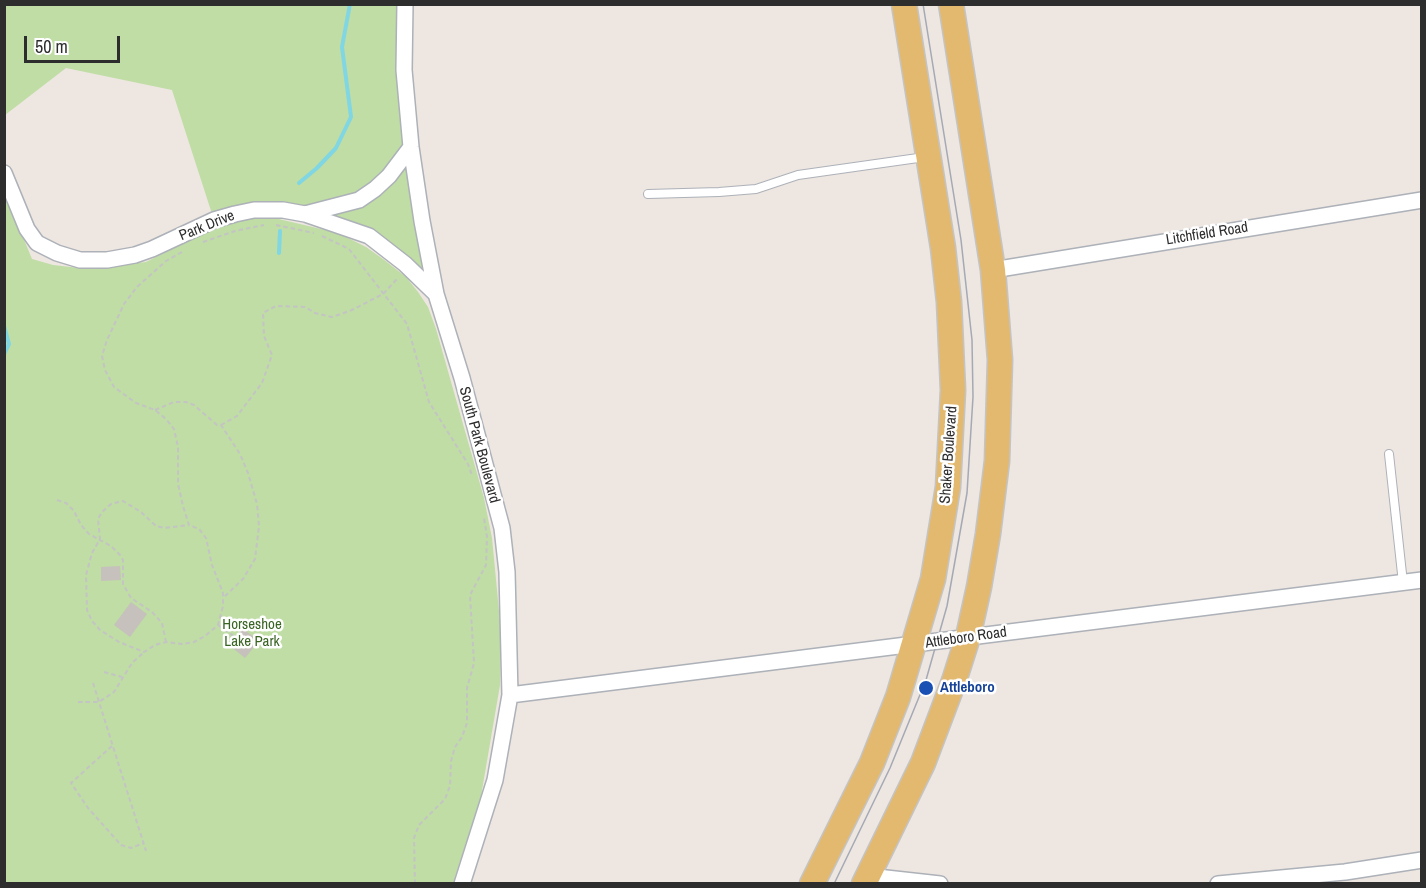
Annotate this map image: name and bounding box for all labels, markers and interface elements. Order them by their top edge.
scale bar [27,24,123,62]
text: 50 m [35,34,68,59]
street label: Park Drive [177,207,237,245]
street label: Litchfield Road [1165,219,1249,249]
street label: South Park Boulevard [455,385,503,505]
street label: Shaker Boulevard [937,406,961,504]
park label: Horseshoe Lake Park [222,616,282,651]
street label: Attleboro Road [924,623,1008,653]
marker: Attleboro [917,679,935,697]
place label: Attleboro [940,679,995,697]

